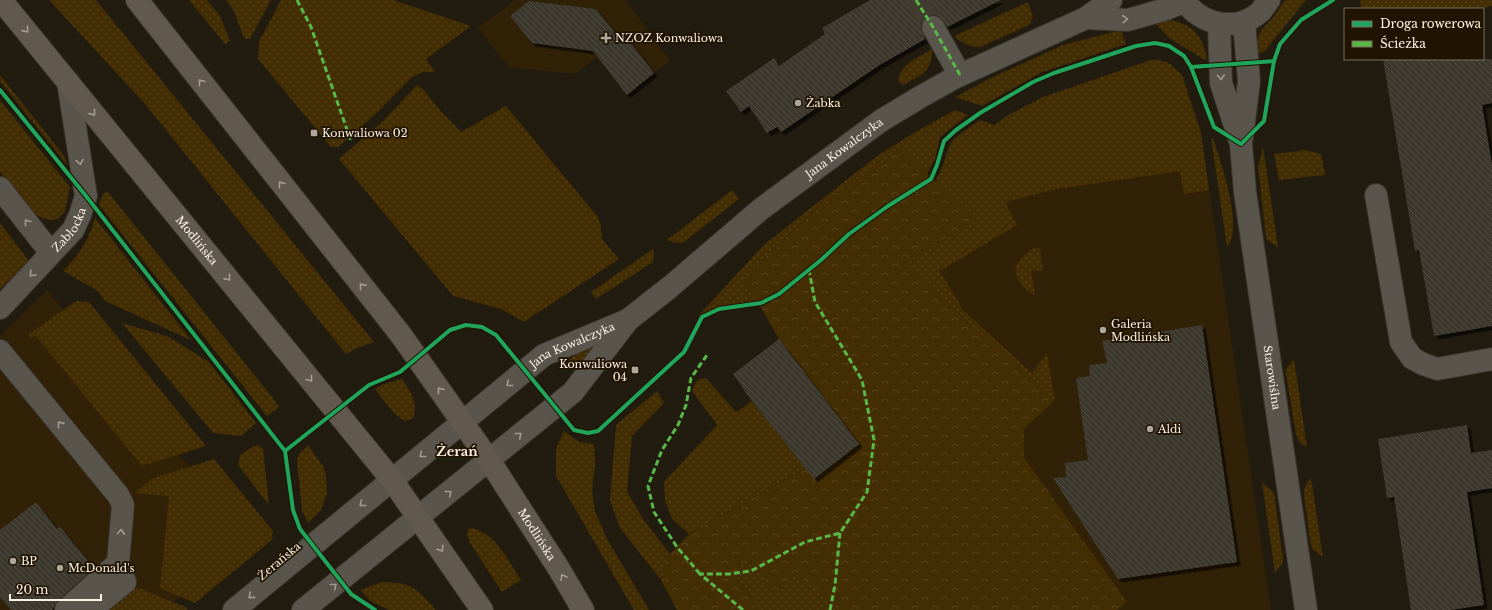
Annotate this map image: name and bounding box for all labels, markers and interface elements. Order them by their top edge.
legend [1344,8,1484,60]
one-way arrow [1122,14,1128,23]
text: Droga rowerowa [1380,16,1482,31]
one-way arrow [21,26,28,33]
place label: NZOZ Konwaliowa [615,31,724,45]
marker: NZOZ Konwaliowa [600,32,612,44]
text: Ścieżka [1380,35,1426,51]
one-way arrow [1216,73,1225,80]
one-way arrow [199,79,206,86]
place label: Żabka [806,96,842,110]
marker: Żabka [793,98,803,108]
one-way arrow [88,108,95,115]
street label: Jana Kowalczyka [801,114,886,182]
place label: Konwaliowa 02 [322,126,408,140]
marker: Konwaliowa 02 [309,128,319,138]
one-way arrow [76,159,84,166]
one-way arrow [279,181,286,188]
street label: Zabłocka [49,205,89,255]
street label: Modlińska [173,213,221,268]
one-way arrow [25,220,32,227]
one-way arrow [30,269,37,276]
one-way arrow [224,274,231,281]
one-way arrow [360,283,367,290]
place label: Galeria Modlińska [1111,317,1171,344]
street label: Jana Kowalczyka [525,319,618,372]
marker: Galeria Modlińska [1098,325,1108,335]
street label: Starowiślna [1260,345,1284,412]
place label: Konwaliowa 04 [559,357,628,384]
marker: Konwaliowa 04 [630,365,640,375]
one-way arrow [306,375,313,382]
one-way arrow [506,379,513,386]
one-way arrow [438,387,445,394]
one-way arrow [57,421,64,428]
place label: Aldi [1157,422,1181,436]
marker: Aldi [1145,424,1155,434]
one-way arrow [515,433,522,440]
district label: Żerań [436,443,478,460]
one-way arrow [419,450,427,457]
one-way arrow [444,490,452,497]
one-way arrow [359,500,366,507]
street label: Modlińska [515,506,559,564]
one-way arrow [116,529,125,535]
street label: Żerańska [255,538,304,583]
one-way arrow [436,545,443,552]
place label: BP [21,554,37,568]
marker: BP [8,556,18,566]
place label: McDonald's [68,561,134,575]
marker: McDonald's [55,563,65,573]
one-way arrow [561,574,568,581]
scale bar [10,576,101,602]
text: 20 m [16,582,48,597]
one-way arrow [329,583,336,590]
one-way arrow [248,591,255,598]

